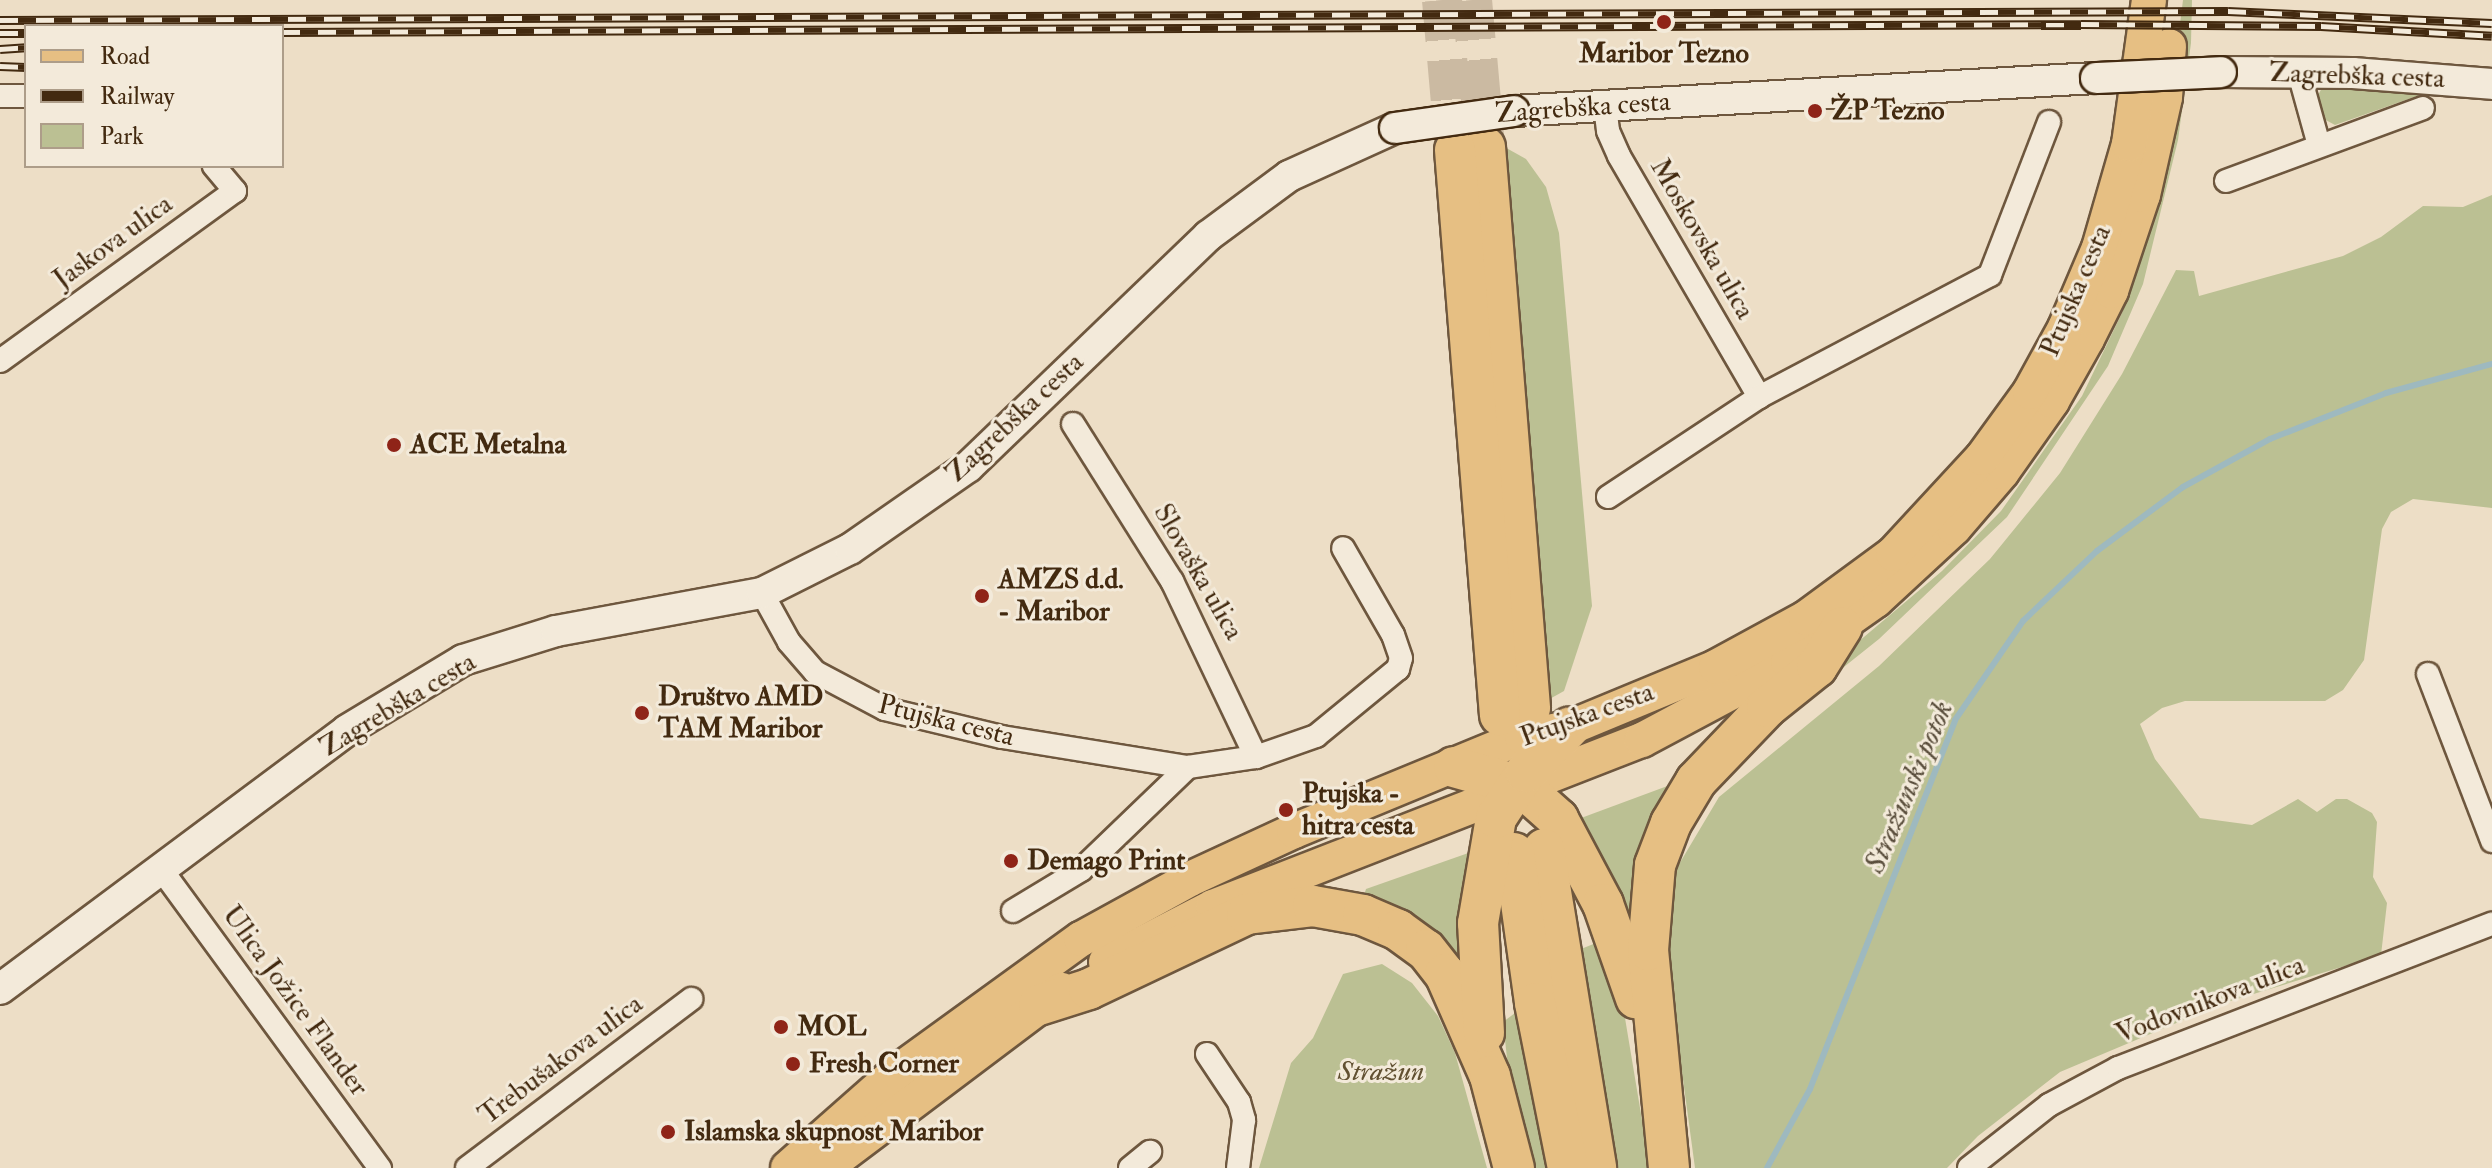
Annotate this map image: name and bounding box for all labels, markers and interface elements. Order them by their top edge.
marker: Maribor Tezno [1653,11,1675,33]
legend [24,24,284,168]
place label: Maribor Tezno [1579,37,1749,71]
text: Road [100,41,150,72]
street label: Zagrebška cesta [2269,56,2445,96]
text: Railway [100,81,174,112]
street label: Zagrebška cesta [1494,85,1672,131]
place label: ŽP Tezno [1831,94,1945,128]
marker: ŽP Tezno [1806,102,1824,120]
text: Park [100,121,144,152]
street label: Moskovska ulica [1643,153,1761,325]
street label: Jaskova ulica [47,188,179,296]
street label: Ptujska cesta [2033,220,2119,362]
street label: Zagrebška cesta [939,346,1091,490]
place label: ACE Metalna [410,428,566,462]
marker: ACE Metalna [385,436,403,454]
street label: Slovaška ulica [1146,498,1250,646]
place label: AMZS d.d. - Maribor [998,563,1124,629]
marker: AMZS d.d. - Maribor [973,587,991,605]
street label: Zagrebška cesta [314,645,482,765]
street label: Ptujska cesta [1516,675,1658,755]
place label: Društvo AMD TAM Maribor [658,680,823,746]
street label: Ptujska cesta [874,688,1018,754]
water label: Stražunski potok [1857,696,1961,878]
marker: Društvo AMD TAM Maribor [633,704,651,722]
place label: Ptujska - hitra cesta [1302,777,1414,843]
marker: Ptujska - hitra cesta [1277,801,1295,819]
place label: Demago Print [1027,844,1185,878]
marker: Demago Print [1002,852,1020,870]
street label: Ulica Jožice Flander [215,899,375,1103]
street label: Vodovnikova ulica [2111,949,2309,1051]
street label: Trebušakova ulica [472,988,650,1132]
place label: MOL [797,1010,867,1044]
marker: MOL [772,1018,790,1036]
place label: Fresh Corner [809,1047,959,1081]
marker: Fresh Corner [784,1055,802,1073]
park label: Stražun [1338,1055,1424,1089]
place label: Islamska skupnost Maribor [684,1115,983,1149]
marker: Islamska skupnost Maribor [659,1123,677,1141]

